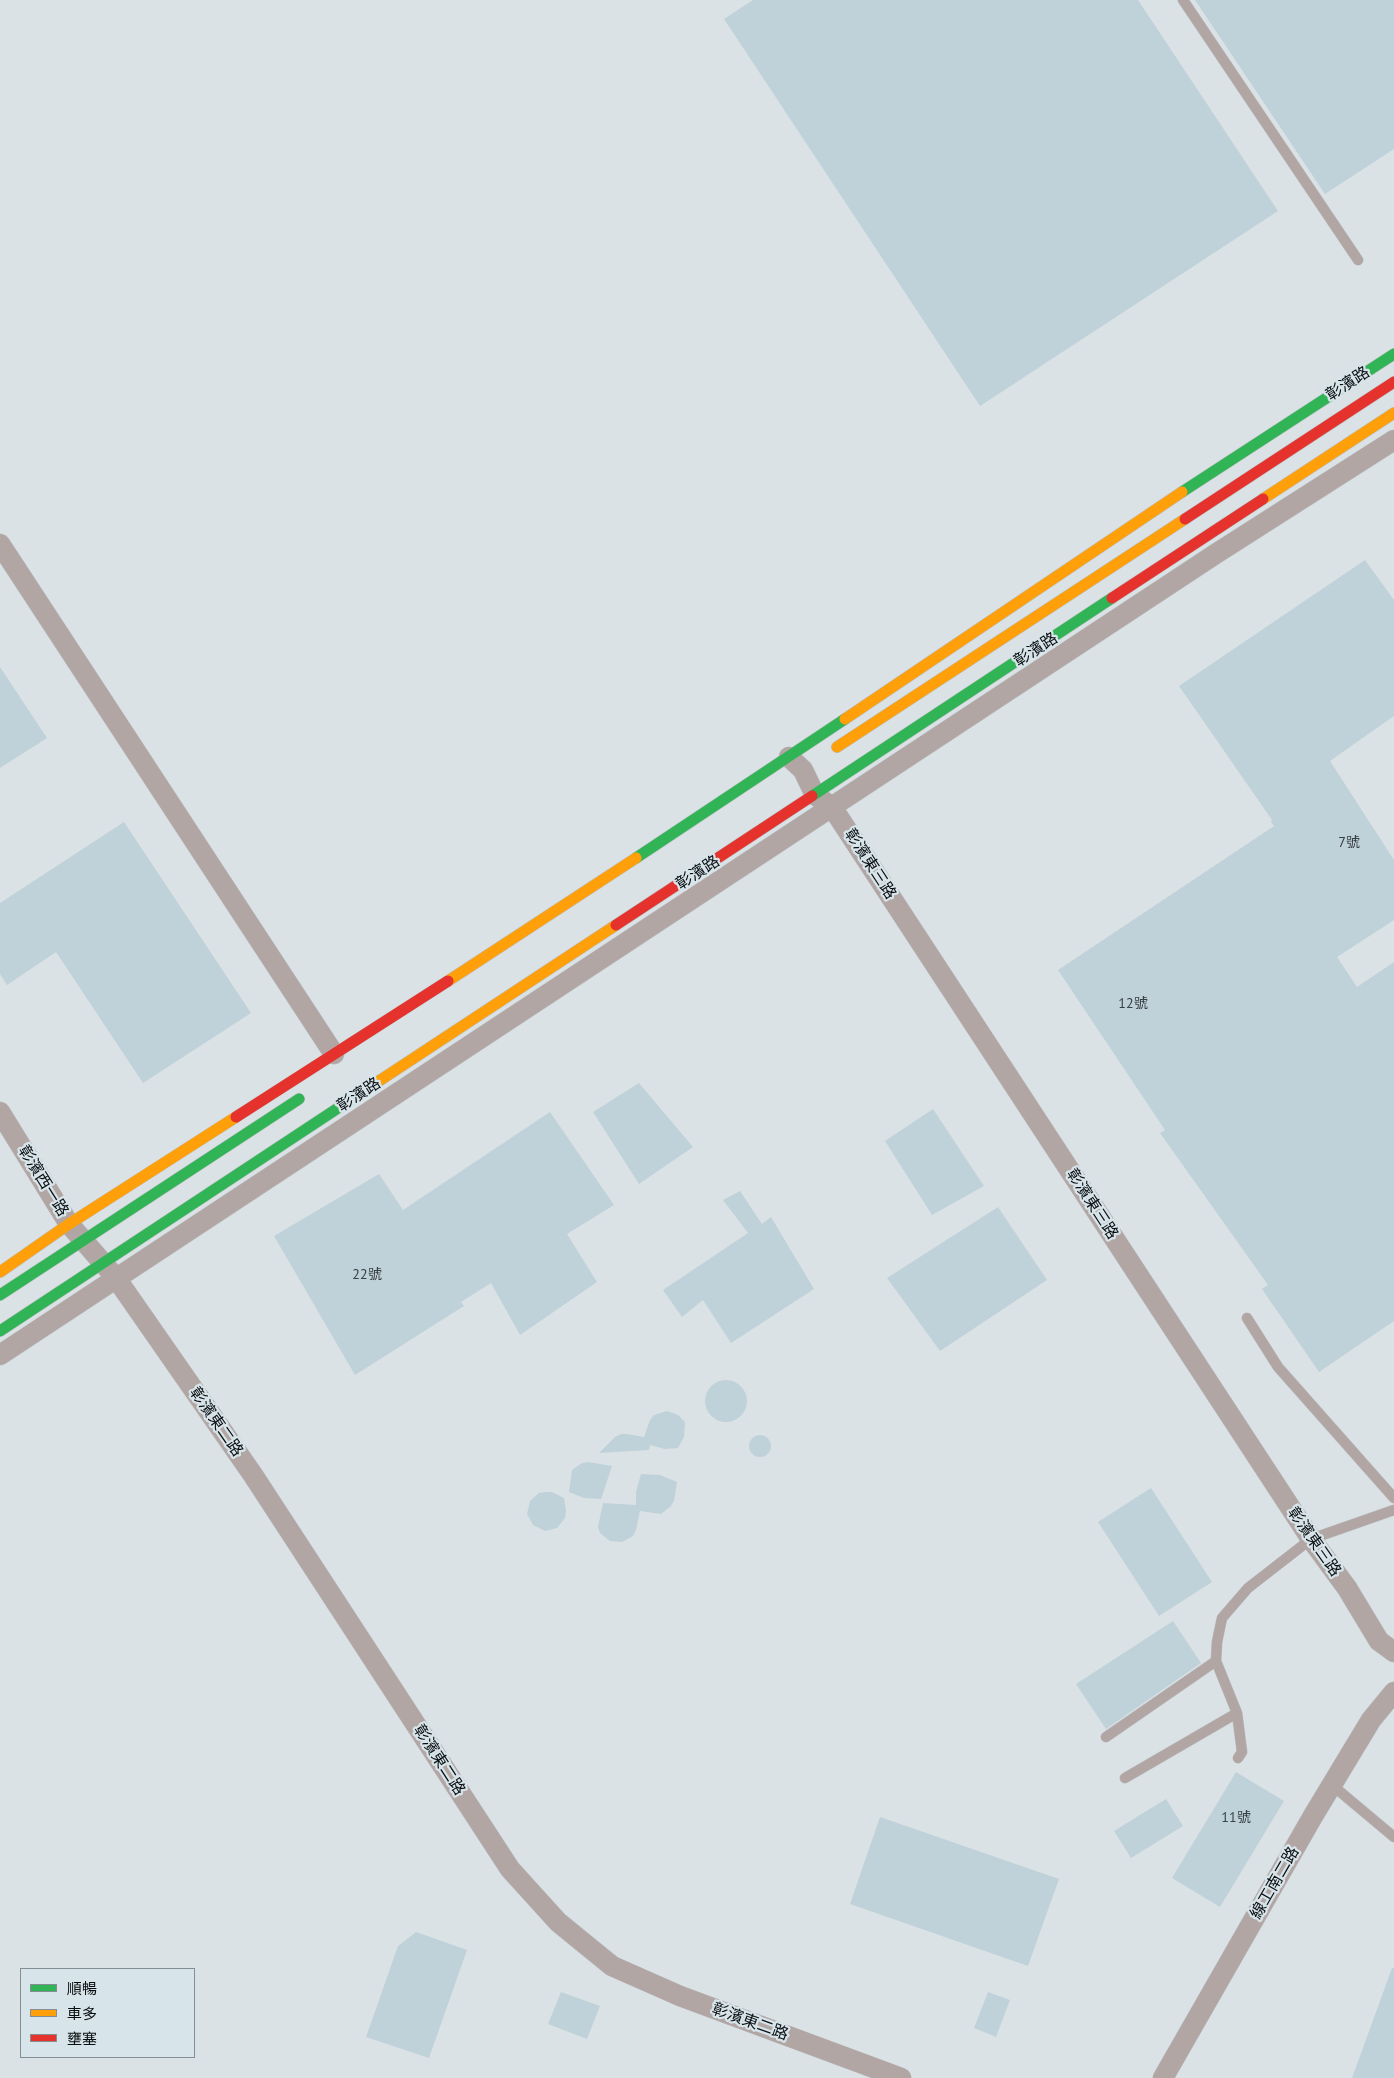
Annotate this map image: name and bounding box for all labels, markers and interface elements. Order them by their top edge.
street label: 彰濱路 [1323,363,1373,405]
street label: 彰濱路 [1011,629,1061,671]
street label: 彰濱東三路 [840,825,900,903]
house number: 7號 [1338,835,1360,851]
street label: 彰濱路 [673,852,723,894]
house number: 12號 [1118,996,1148,1012]
street label: 彰濱路 [334,1074,384,1116]
street label: 彰濱西一路 [14,1142,72,1220]
street label: 彰濱東三路 [1062,1165,1122,1243]
house number: 22號 [352,1267,382,1283]
street label: 彰濱東二路 [185,1384,247,1460]
street label: 彰濱東三路 [1283,1504,1345,1580]
street label: 彰濱東二路 [409,1721,469,1799]
house number: 11號 [1221,1810,1251,1826]
street label: 線工南二路 [1247,1844,1303,1922]
legend [20,1968,195,2058]
text: 順暢 [67,1979,97,1998]
street label: 彰濱東二路 [709,1999,791,2045]
text: 車多 [67,2004,97,2023]
text: 壅塞 [67,2029,97,2048]

